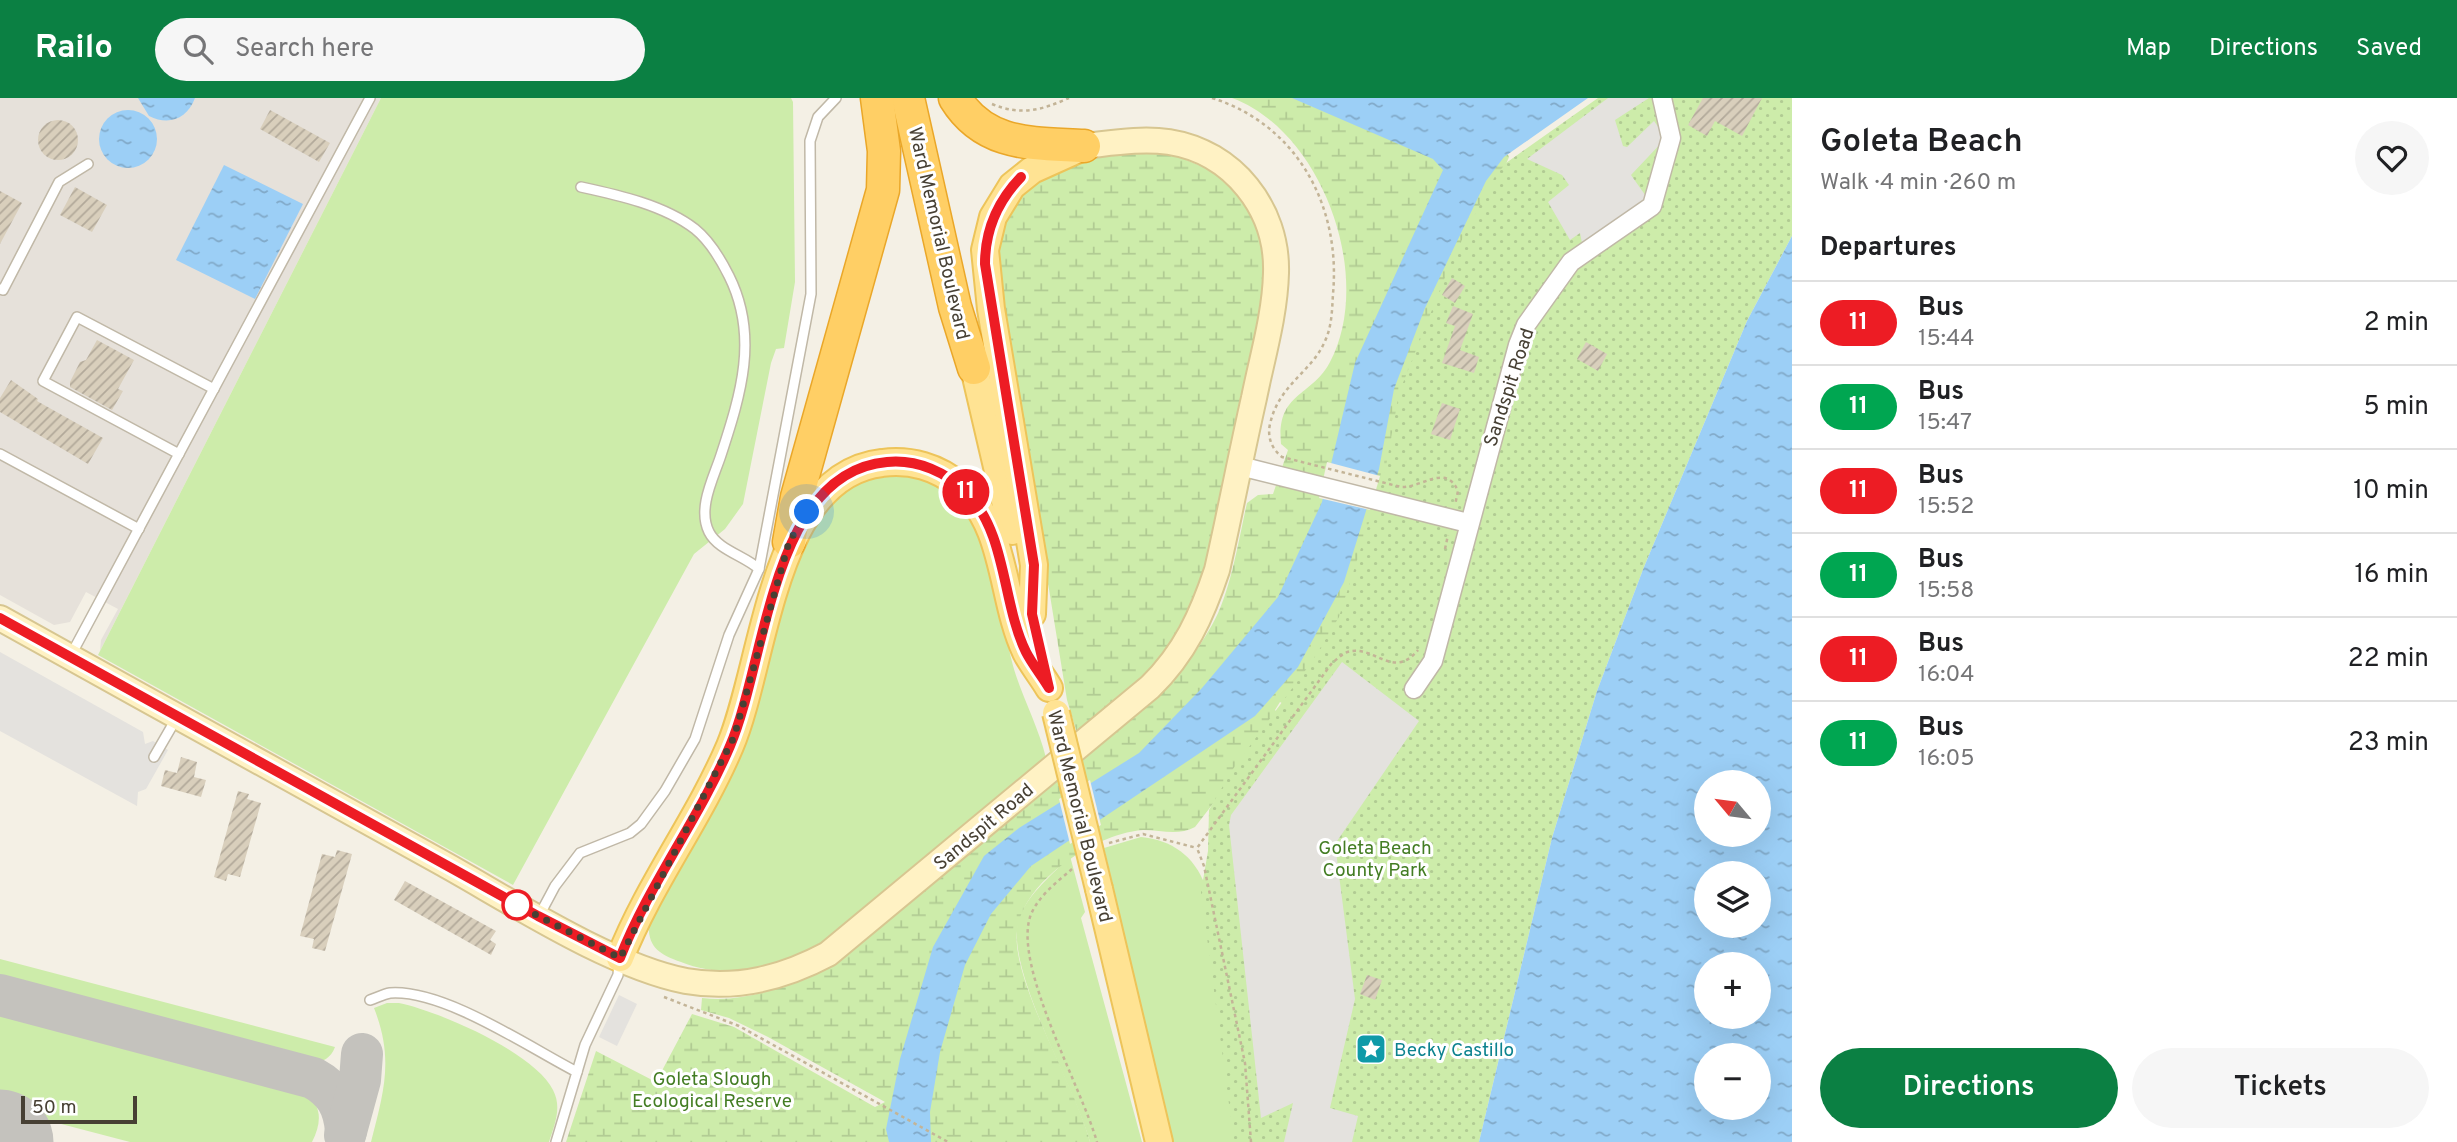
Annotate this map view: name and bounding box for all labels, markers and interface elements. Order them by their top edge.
search box [155,18,645,81]
text: Railo [35,28,113,70]
icon: search [179,30,217,68]
text: Search here [235,33,374,66]
text: Map [2126,34,2171,64]
text: Directions [2209,34,2318,64]
text: Saved [2356,34,2422,64]
button: heart [2355,121,2429,195]
text: Goleta Beach [1820,122,2023,164]
street label: Ward Memorial Boulevard [902,125,974,342]
text: Walk · 4 min · 260 m [1820,169,2016,198]
text: Departures [1820,232,1957,265]
text: Bus [1918,292,1964,325]
text: 2 min [2364,307,2429,340]
text: 11 [1849,308,1868,338]
street label: Sandspit Road [1479,325,1540,450]
text: 15:44 [1918,325,1975,354]
text: Bus [1918,376,1964,409]
text: 5 min [2363,391,2429,424]
text: 11 [1849,392,1868,422]
text: 15:47 [1918,409,1972,438]
text: Bus [1918,460,1964,493]
line badge: 11 [934,469,998,515]
text: 10 min [2353,475,2429,508]
text: 11 [1849,476,1868,506]
text: 11 [956,477,976,507]
text: 15:52 [1918,493,1974,522]
your location [789,494,824,529]
text: Bus [1918,544,1964,577]
text: 16 min [2354,559,2429,592]
text: 11 [1849,560,1868,590]
text: 15:58 [1918,577,1974,606]
text: Bus [1918,628,1964,661]
text: 22 min [2348,643,2429,676]
text: 11 [1849,644,1868,674]
text: 16:04 [1918,661,1975,690]
street label: Ward Memorial Boulevard [1041,708,1117,925]
text: Bus [1918,712,1964,745]
text: 23 min [2348,727,2429,760]
text: 11 [1849,728,1868,758]
text: 16:05 [1918,745,1975,774]
north arrow [1694,770,1771,847]
map controls [1694,770,1771,1120]
street label: Sandspit Road [929,779,1039,876]
park label: Goleta Beach County Park [1318,837,1432,883]
button: layers [1694,861,1771,938]
unlabelled marker [502,890,532,920]
button: + [1694,952,1771,1029]
place icon: Becky Castillo [1354,1032,1388,1066]
place label: Becky Castillo [1394,1039,1514,1063]
button: − [1694,1043,1771,1120]
button: Directions [1820,1048,2118,1128]
button: Tickets [2132,1048,2429,1128]
park label: Goleta Slough Ecological Reserve [632,1068,792,1114]
scale bar [21,1093,136,1125]
text: 50 m [32,1096,77,1120]

